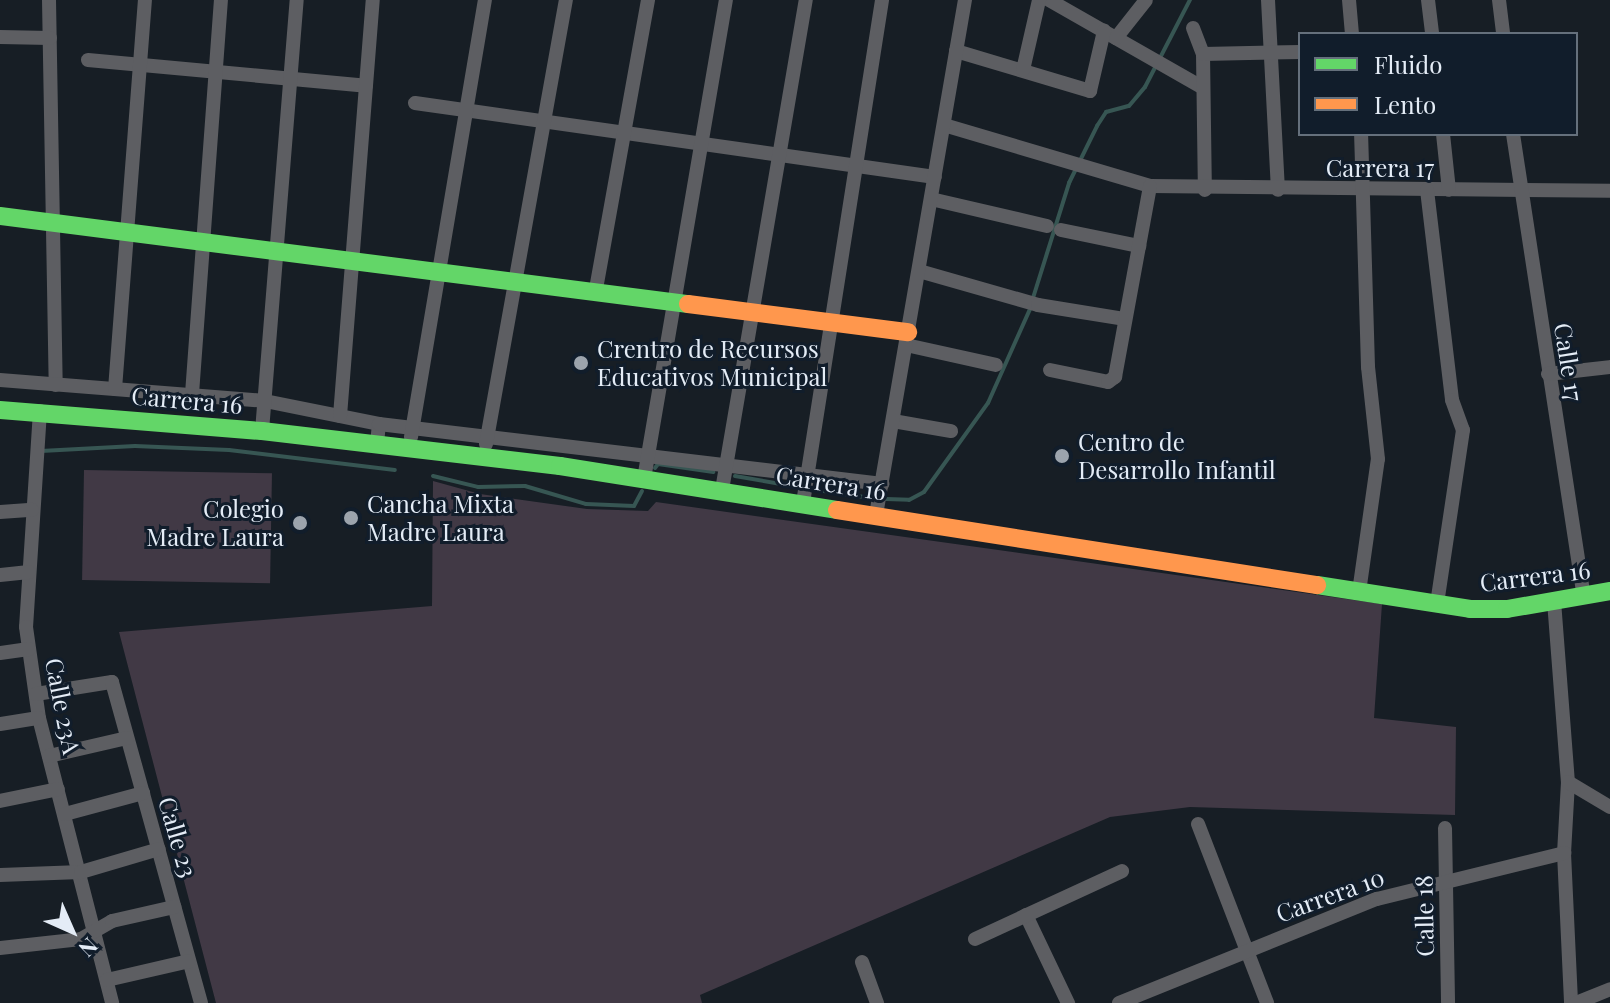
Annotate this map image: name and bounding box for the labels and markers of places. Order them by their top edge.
place label: Crentro de Recursos Educativos Municipal [597,335,827,391]
marker: Crentro de Recursos Educativos Municipal [572,354,590,372]
place label: Centro de Desarrollo Infantil [1078,428,1276,484]
marker: Centro de Desarrollo Infantil [1053,447,1071,465]
place label: Cancha Mixta Madre Laura [367,490,514,546]
place label: Colegio Madre Laura [146,495,284,551]
marker: Cancha Mixta Madre Laura [342,509,360,527]
marker: Colegio Madre Laura [291,514,309,532]

